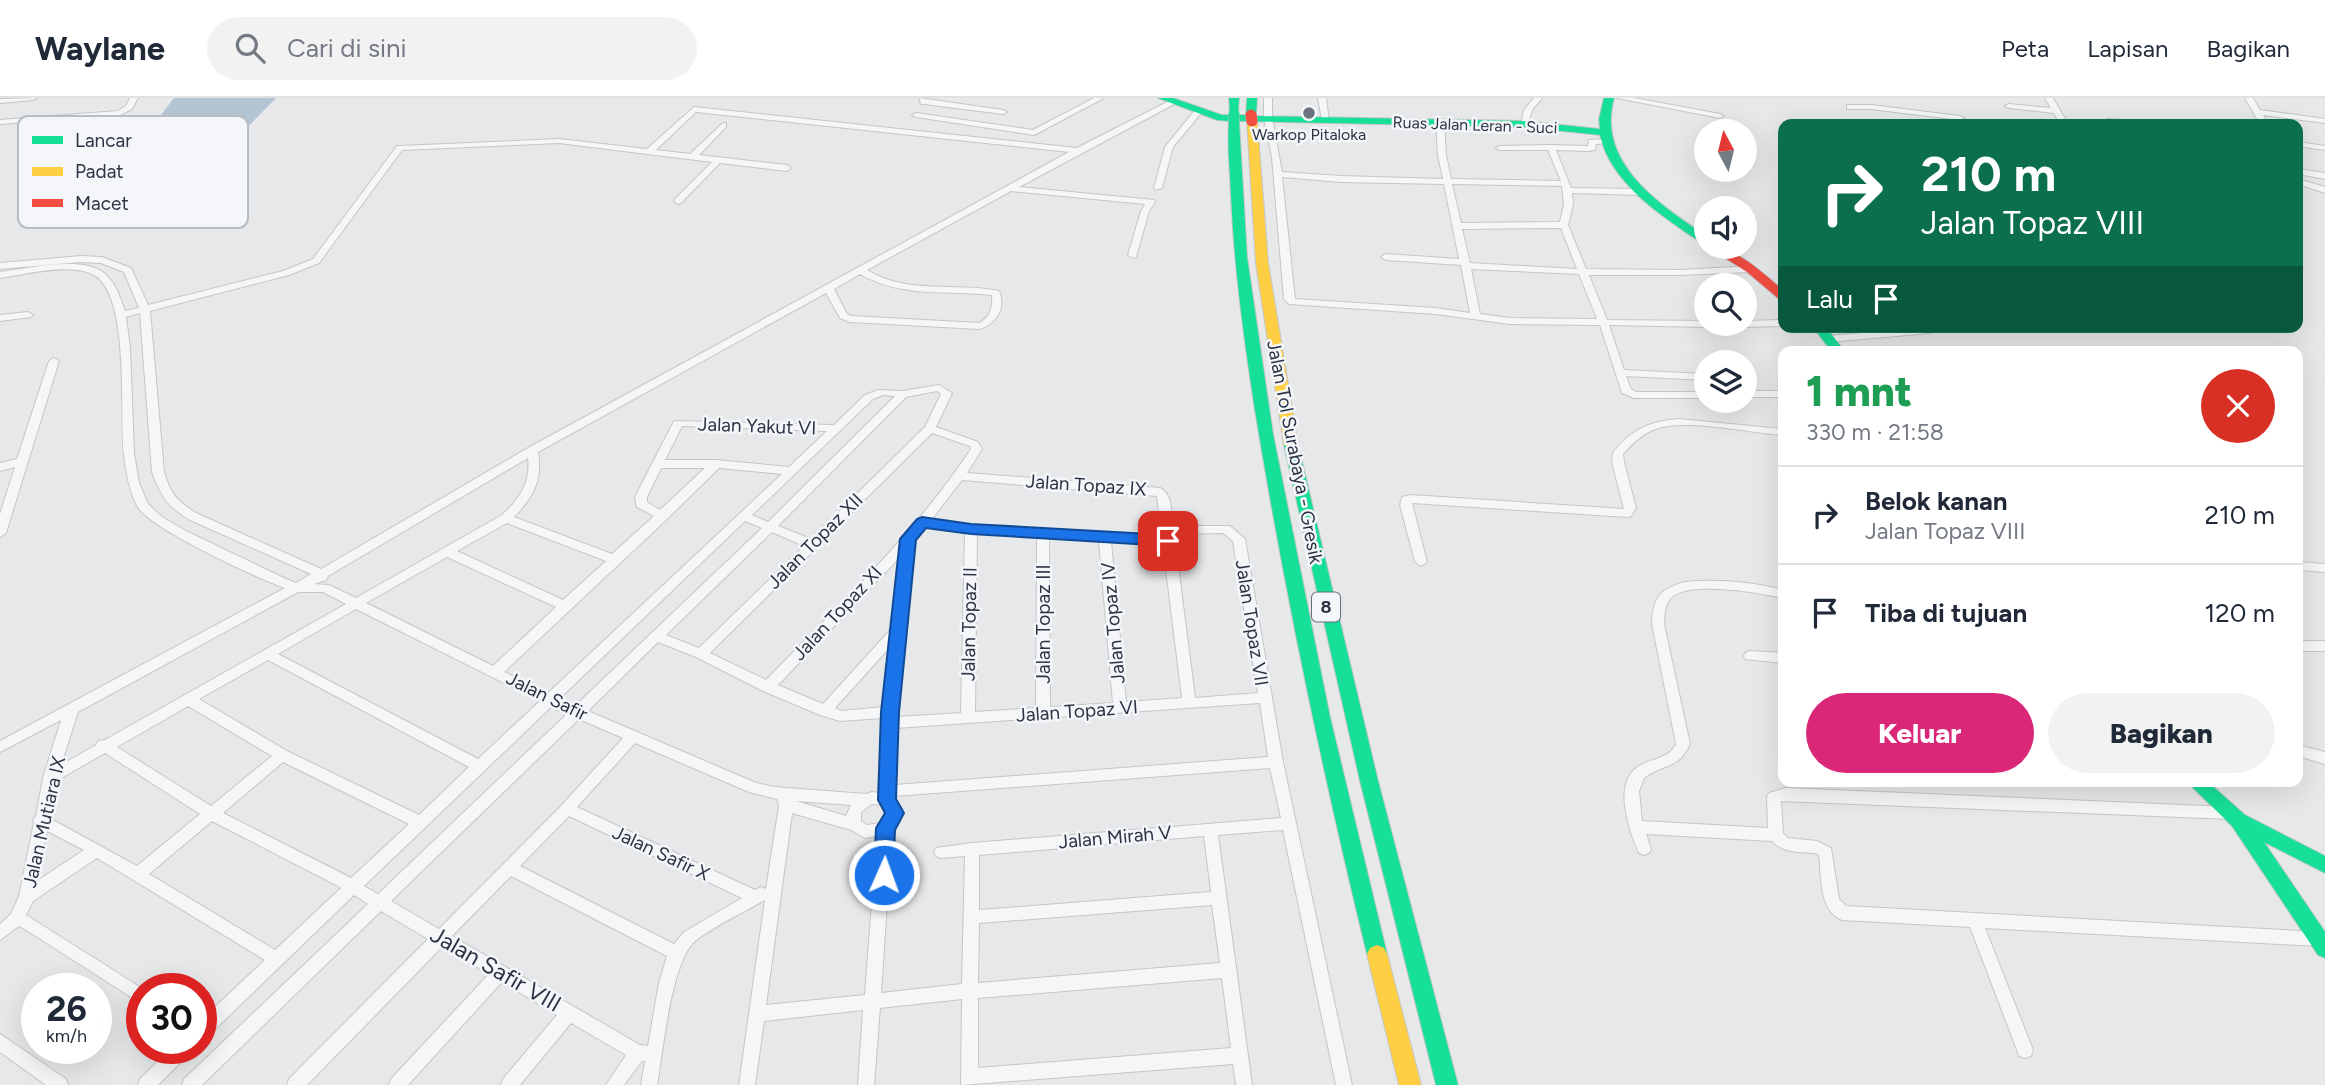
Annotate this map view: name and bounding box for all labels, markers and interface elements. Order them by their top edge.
search box [207,17,697,80]
text: Waylane [35,29,165,68]
icon: search [231,29,269,67]
text: Cari di sini [287,32,407,64]
text: Peta [2001,34,2049,63]
text: Lapisan [2087,34,2168,63]
text: Bagikan [2206,34,2290,63]
marker: Warkop Pitaloka [1301,105,1317,121]
street label: Ruas Jalan Leran - Suci [1392,113,1558,137]
legend [18,116,248,228]
north arrow [1694,119,1757,182]
map controls [1694,119,1757,413]
place label: Warkop Pitaloka [1252,125,1366,144]
text: Lancar [75,129,132,152]
text: 210 m [1921,144,2056,203]
icon: right [1806,147,1897,238]
text: Padat [75,160,124,183]
text: Macet [75,192,129,215]
button: sound [1694,196,1757,259]
text: Jalan Topaz VIII [1921,204,2144,242]
button: search [1694,273,1757,336]
icon: arrive [1867,280,1905,318]
text: Lalu [1806,283,1853,315]
street label: Jalan Tol Surabaya - Gresik [1262,338,1328,567]
button: layers [1694,350,1757,413]
text: 1 mnt [1806,366,1912,417]
button: close [2201,369,2275,443]
street label: Jalan Yakut VI [697,412,817,440]
text: 330 m · 21:58 [1806,418,1944,446]
street label: Jalan Topaz IX [1025,469,1147,501]
text: Belok kanan [1865,485,2008,517]
street label: Jalan Topaz XII [762,488,868,594]
icon: right [1806,496,1844,534]
text: 210 m [2205,499,2275,531]
pin [1138,511,1198,571]
text: Jalan Topaz VIII [1865,517,2025,545]
icon: arrive [1149,522,1187,560]
street label: Jalan Topaz VII [1231,558,1273,688]
street label: Jalan Topaz XI [787,561,887,665]
street label: Jalan Topaz IV [1096,561,1130,685]
street label: Jalan Topaz III [1032,564,1055,684]
street label: Jalan Topaz II [957,567,981,681]
road number: 8 [1312,592,1340,622]
icon: arrive [1806,594,1844,632]
text: Tiba di tujuan [1865,597,2027,629]
text: 120 m [2205,597,2275,629]
street label: Jalan Safir [502,666,592,726]
button: Keluar [1806,693,2034,773]
button: Bagikan [2048,693,2275,773]
street label: Jalan Topaz VI [1015,695,1139,727]
street label: Jalan Mutiara IX [18,754,70,890]
street label: Jalan Safir X [609,821,713,886]
street label: Jalan Mirah V [1057,821,1173,853]
position arrow [847,838,921,912]
street label: Jalan Safir VIII [425,920,567,1018]
speed limit sign: 30 [126,973,217,1064]
text: 26 [46,988,87,1030]
text: km/h [46,1025,87,1047]

